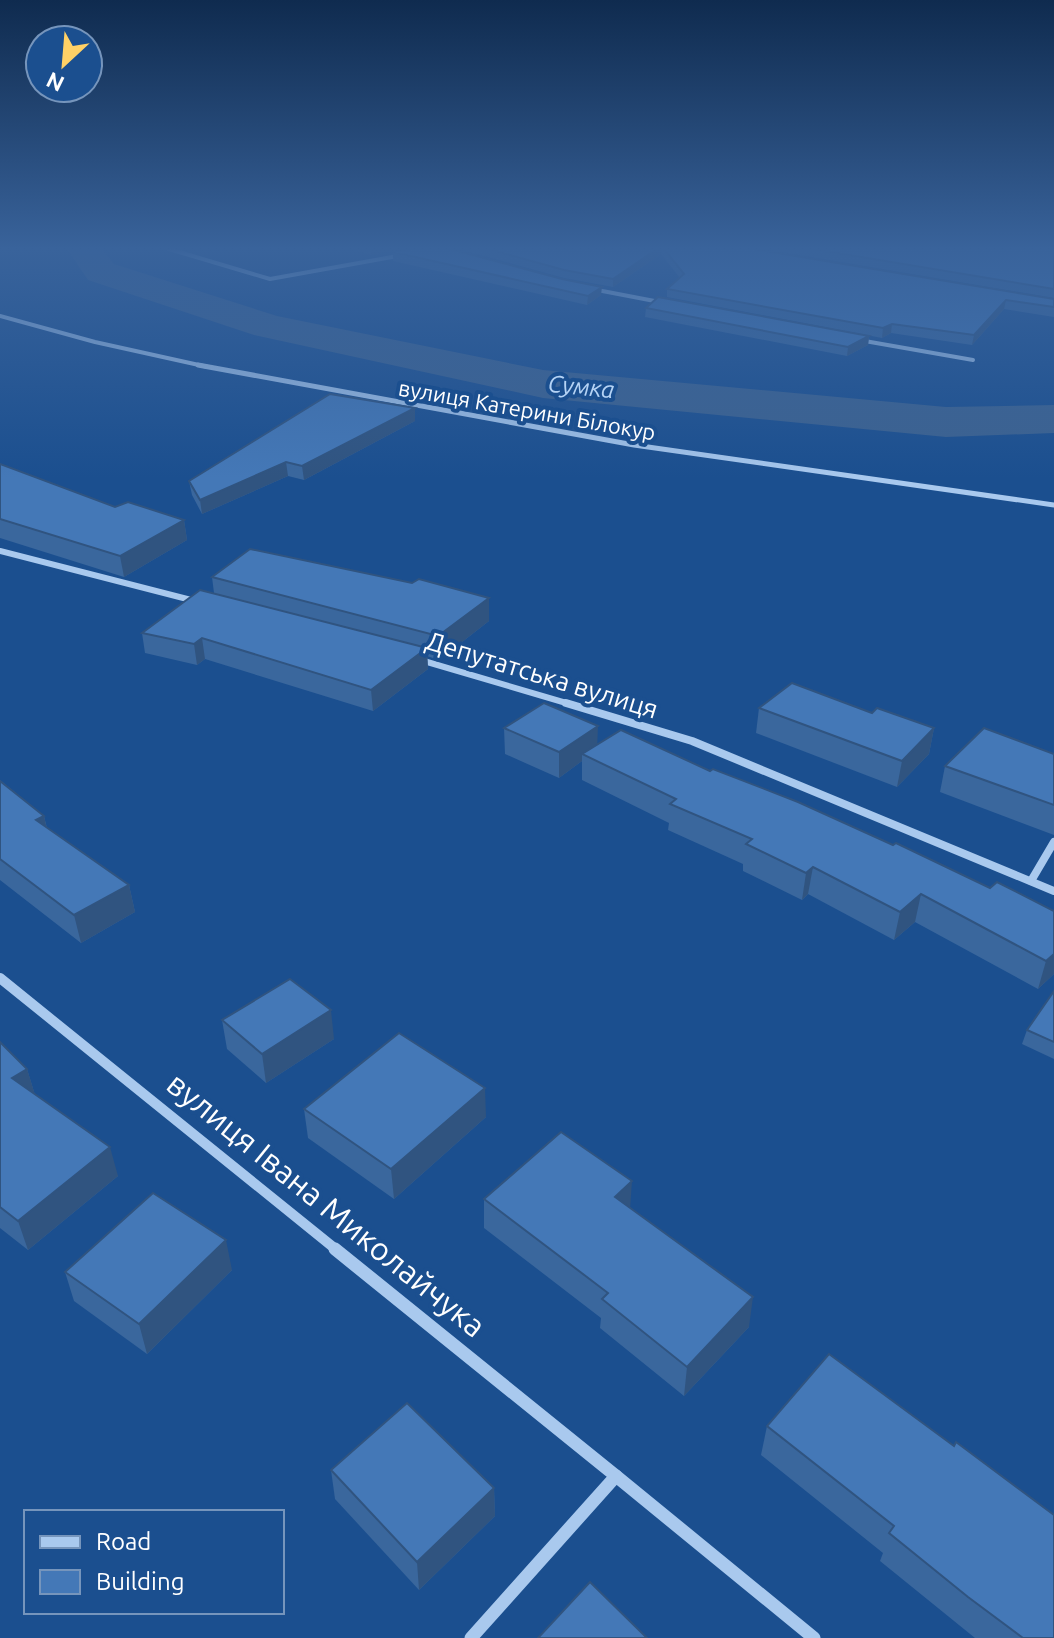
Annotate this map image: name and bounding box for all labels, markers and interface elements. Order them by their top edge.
north arrow [24,24,104,104]
text: N [42,68,68,97]
water label: Сумка [546,370,616,403]
street label: вулиця Катерини Білокур [396,375,658,444]
street label: Депутатська вулиця [423,625,662,724]
street label: вулиця Івана Миколайчука [160,1065,493,1344]
legend [24,1510,284,1614]
text: Road [96,1528,151,1555]
text: Building [96,1568,184,1595]

